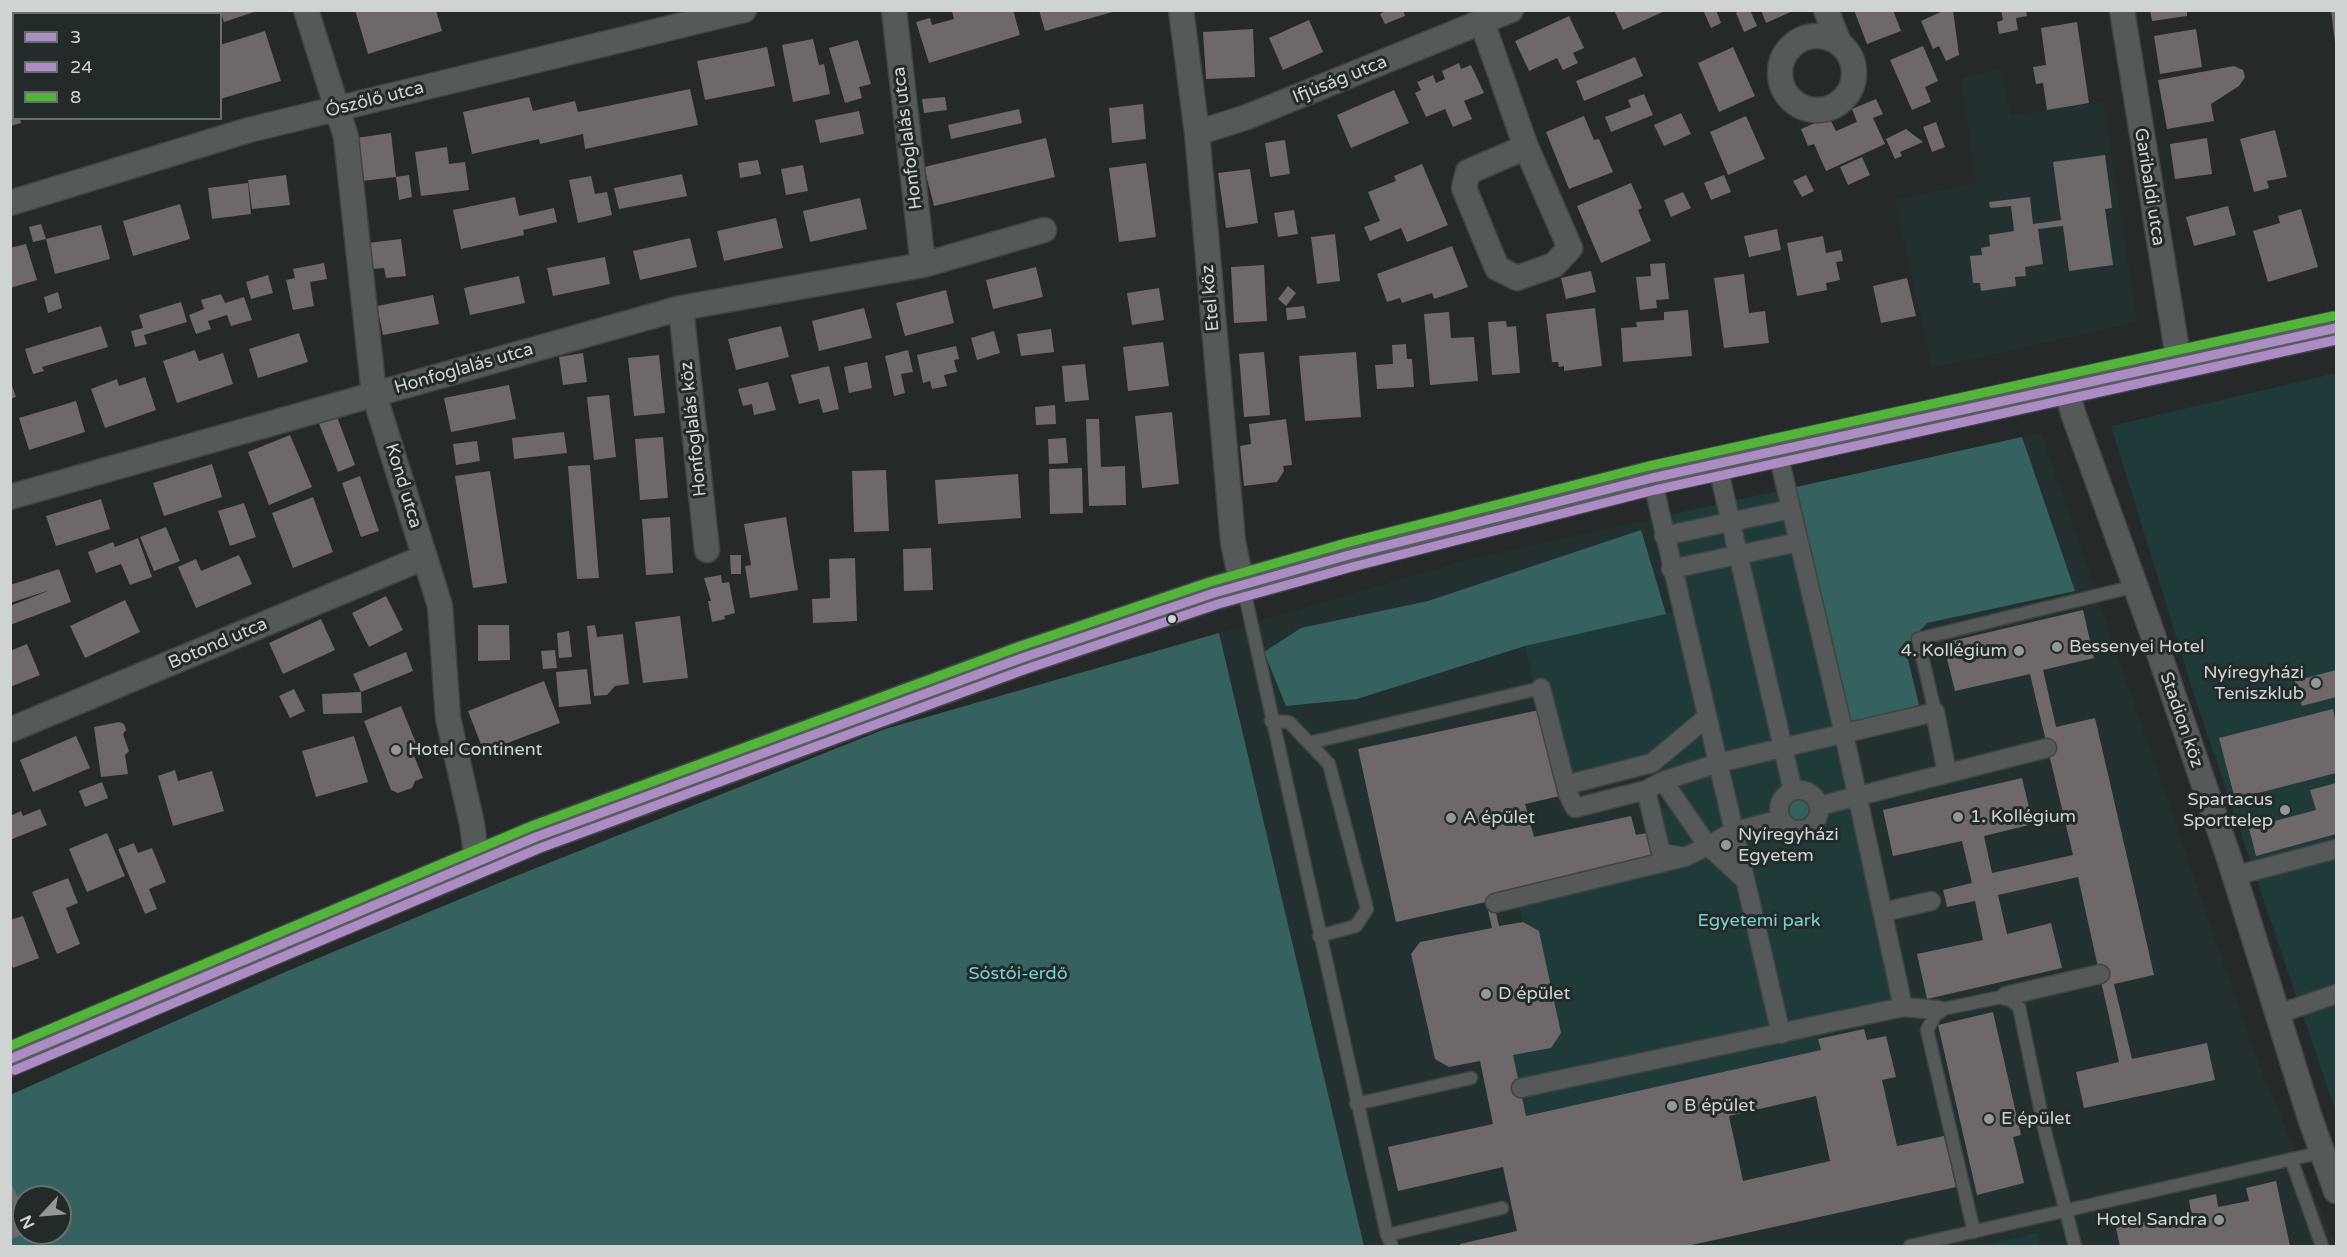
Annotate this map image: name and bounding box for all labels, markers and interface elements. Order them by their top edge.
legend [12,12,222,120]
text: 3 [70,26,81,48]
street label: Ifjúság utca [1290,51,1390,109]
text: 24 [70,56,93,78]
street label: Honfoglalás utca [889,65,927,211]
street label: Ószőlő utca [324,77,426,123]
text: 8 [70,86,81,108]
street label: Garibaldi utca [2129,127,2169,247]
street label: Etel köz [1197,264,1225,332]
street label: Honfoglalás utca [392,339,536,399]
street label: Honfoglalás köz [676,360,712,498]
street label: Kond utca [380,441,426,531]
street label: Botond utca [165,613,271,675]
unlabelled marker [1166,613,1178,625]
place label: Bessenyei Hotel [2069,636,2204,658]
place label: 4. Kollégium [1901,640,2007,662]
marker: Bessenyei Hotel [2050,640,2064,654]
marker: 4. Kollégium [2012,644,2026,658]
place label: Nyíregyházi Teniszklub [2203,662,2304,704]
street label: Stadion köz [2155,669,2207,771]
marker: Nyíregyházi Teniszklub [2309,676,2323,690]
place label: Hotel Continent [408,739,542,761]
marker: Hotel Continent [389,743,403,757]
place label: Spartacus Sporttelep [2183,789,2273,832]
marker: Spartacus Sporttelep [2278,803,2292,817]
place label: 1. Kollégium [1970,806,2076,828]
place label: A épület [1463,807,1535,829]
marker: 1. Kollégium [1951,810,1965,824]
marker: A épület [1444,811,1458,825]
place label: Nyíregyházi Egyetem [1738,824,1839,866]
marker: Nyíregyházi Egyetem [1719,838,1733,852]
park label: Egyetemi park [1697,910,1821,932]
park label: Sóstói-erdő [968,963,1068,985]
place label: D épület [1498,983,1570,1005]
marker: D épület [1479,987,1493,1001]
place label: B épület [1684,1095,1755,1117]
marker: B épület [1665,1099,1679,1113]
place label: E épület [2001,1108,2071,1130]
marker: E épület [1982,1112,1996,1126]
north arrow [12,1185,72,1245]
place label: Hotel Sandra [2096,1209,2207,1231]
text: N [16,1212,39,1232]
marker: Hotel Sandra [2212,1213,2226,1227]

